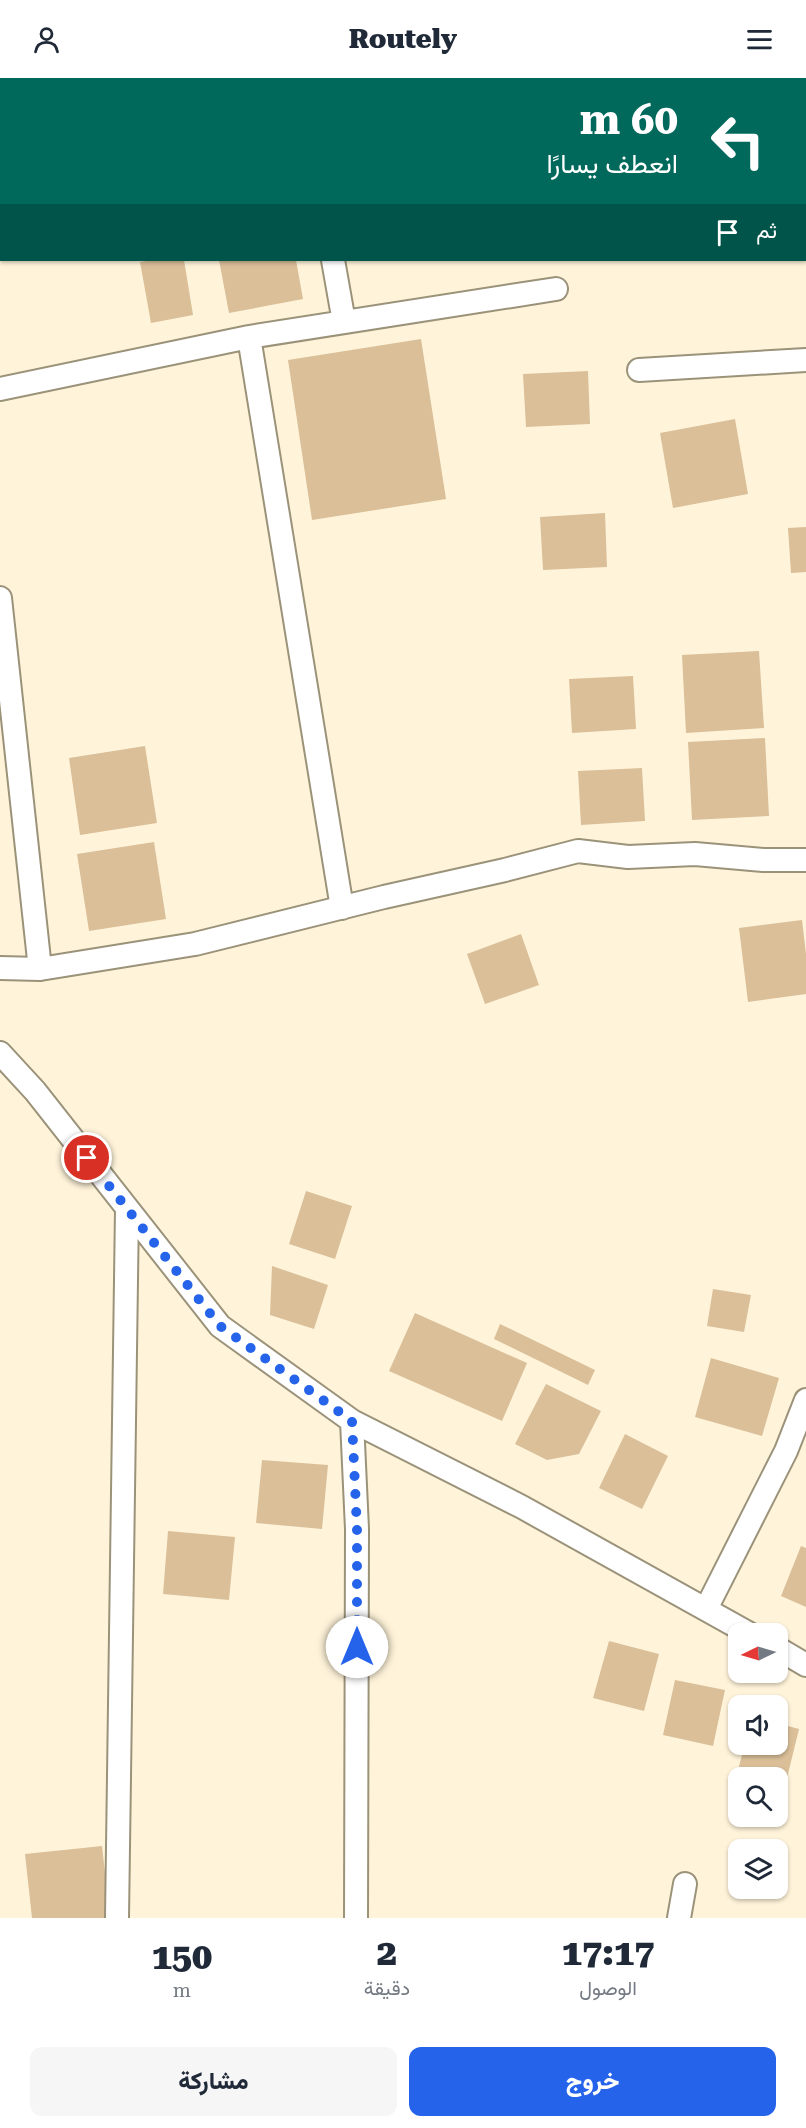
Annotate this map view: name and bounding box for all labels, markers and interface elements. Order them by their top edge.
icon: person [30,23,63,56]
text: Routely [349,23,457,55]
icon: menu [743,23,776,56]
text: 60 m [580,95,678,144]
icon: left [699,102,777,180]
text: انعطف يسارًا [547,148,678,180]
icon: arrive [711,216,744,249]
text: ثم [756,218,777,243]
pin [61,1132,112,1183]
icon: arrive [70,1141,103,1174]
position arrow [325,1615,389,1679]
north arrow [728,1623,788,1683]
map controls [728,1623,788,1899]
button: sound [728,1695,788,1755]
button: search [728,1767,788,1827]
button: layers [728,1839,788,1899]
text: 2 [377,1932,397,1974]
text: 17:17 [562,1932,654,1974]
text: 150 [152,1936,212,1978]
text: دقيقة [364,1976,410,2000]
text: الوصول [579,1976,637,2000]
text: m [173,1978,191,2002]
button: مشاركة [30,2047,397,2116]
button: خروج [409,2047,776,2116]

